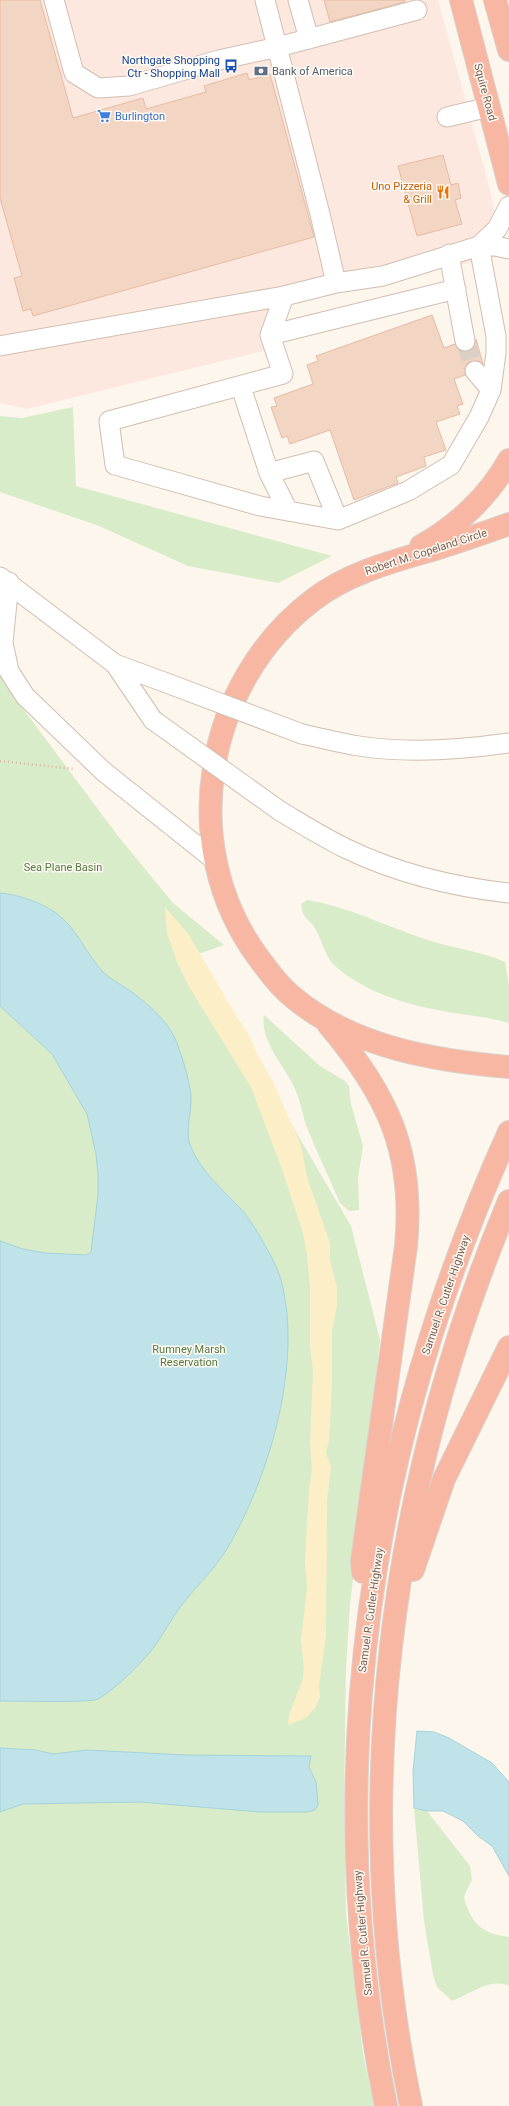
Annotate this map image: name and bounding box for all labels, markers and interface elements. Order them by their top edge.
place label: Northgate Shopping Ctr - Shopping Mall [122,54,220,80]
bus stop icon: Northgate Shopping Ctr - Shopping Mall [223,58,239,74]
street label: Squire Road [471,62,499,122]
bank icon: Bank of America [253,63,269,79]
place label: Bank of America [272,65,353,78]
supermarket icon: Burlington [96,108,112,124]
place label: Burlington [115,110,165,123]
place label: Uno Pizzeria & Grill [371,180,432,206]
restaurant icon: Uno Pizzeria & Grill [435,184,451,200]
street label: Robert M. Copeland Circle [363,526,489,578]
park label: Sea Plane Basin [24,861,102,874]
street label: Samuel R. Cutler Highway [419,1233,473,1357]
park label: Rumney Marsh Reservation [152,1343,226,1369]
street label: Samuel R. Cutler Highway [356,1546,386,1673]
street label: Samuel R. Cutler Highway [351,1869,375,1996]

